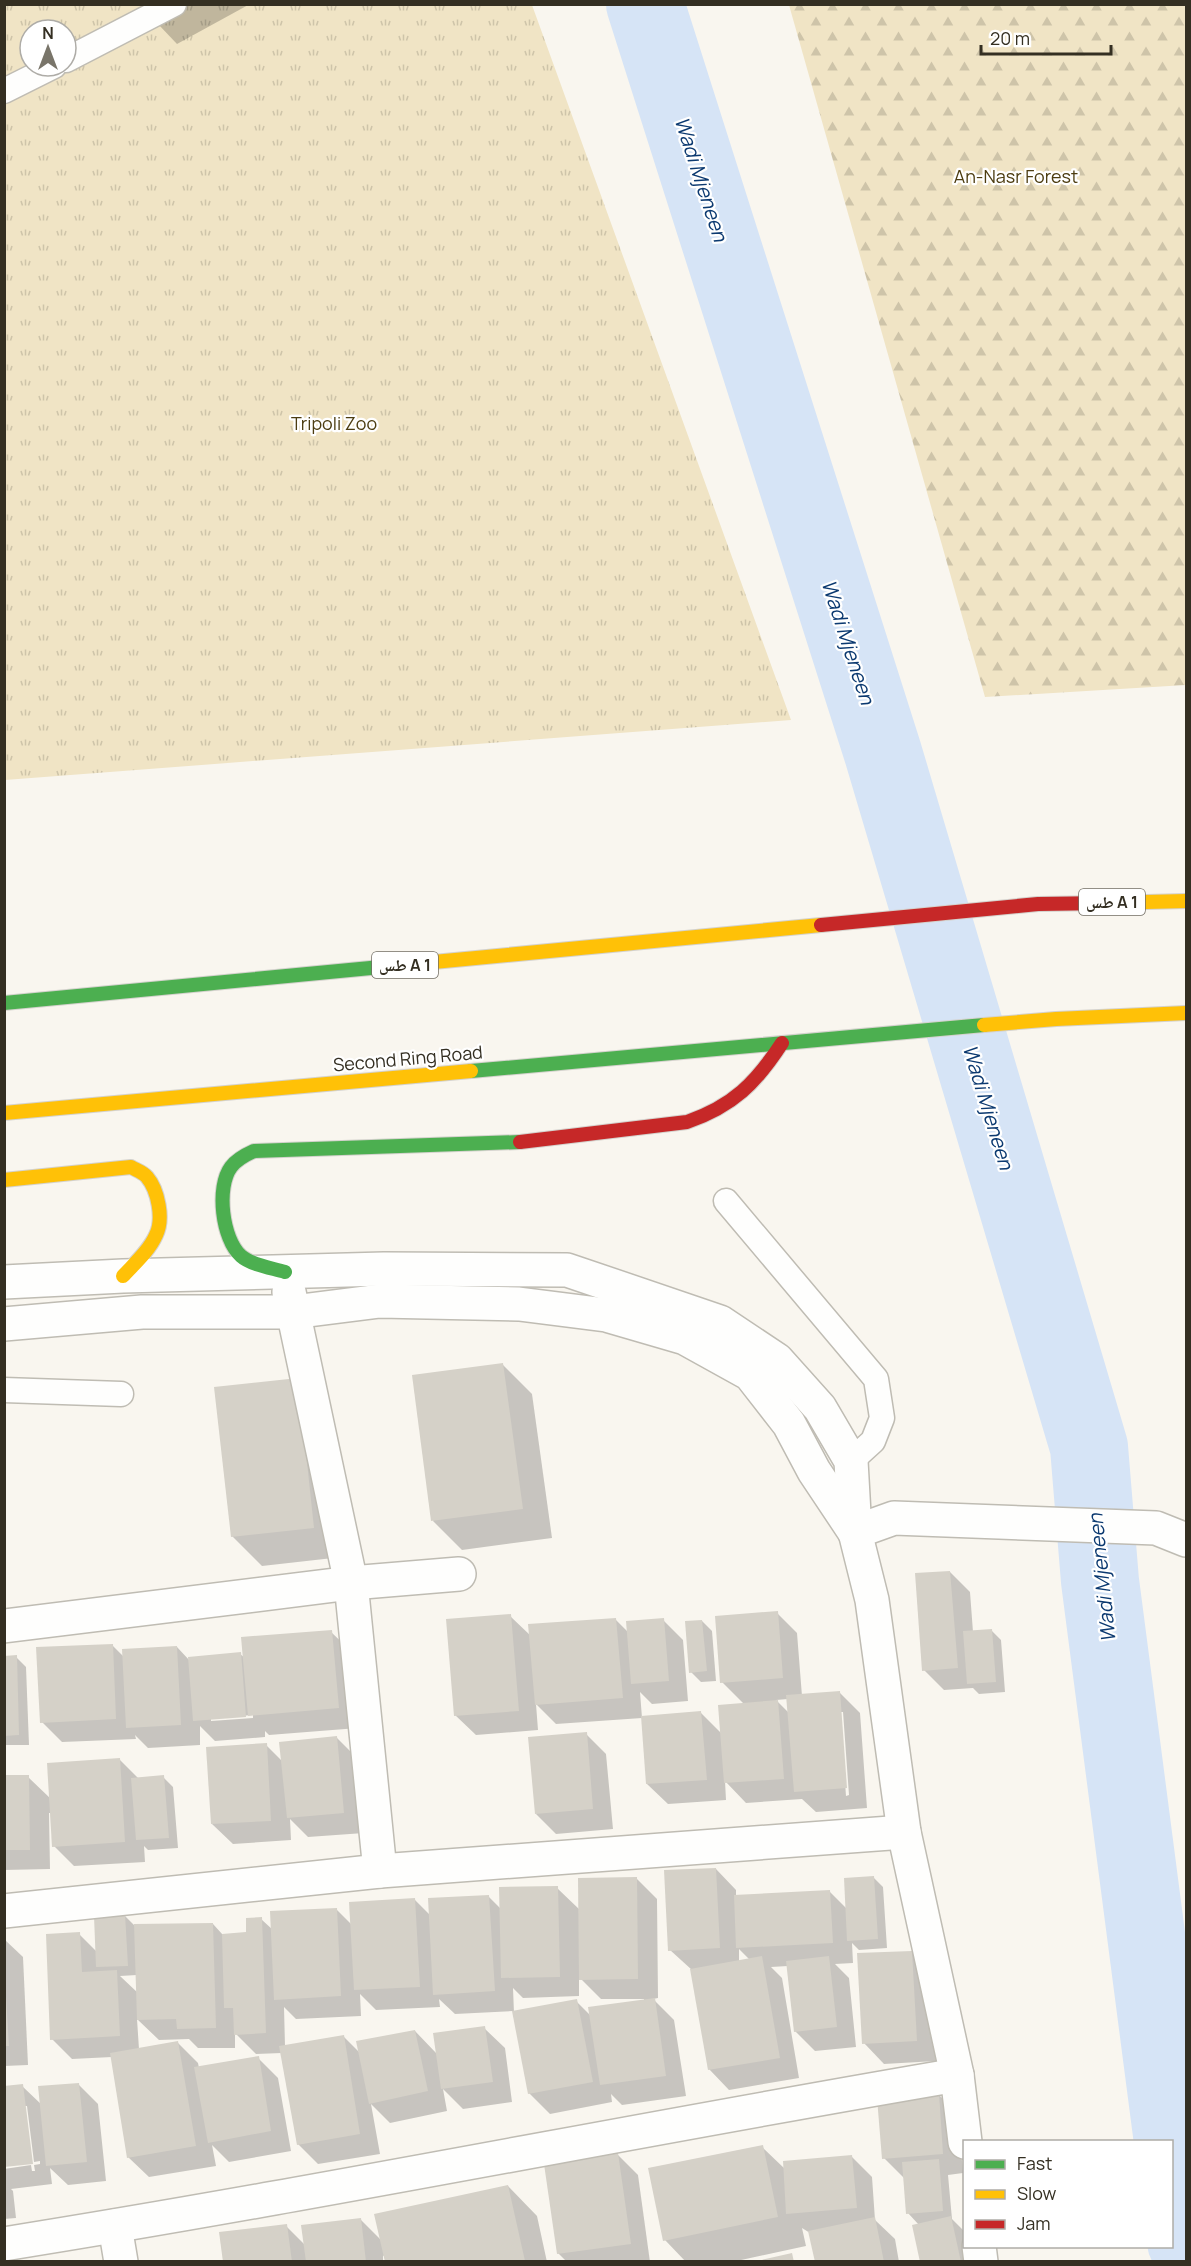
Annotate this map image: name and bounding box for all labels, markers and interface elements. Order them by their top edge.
north arrow [18,18,78,78]
scale bar [981,18,1112,56]
text: N [42,22,54,44]
text: 20 m [990,26,1030,50]
water label: Wadi Mjeneen [669,113,735,246]
park label: An-Nasr Forest [954,164,1078,188]
park label: Tripoli Zoo [291,411,377,435]
water label: Wadi Mjeneen [816,576,882,709]
road number: طس A 1 [1079,889,1145,915]
road number: طس A 1 [372,952,438,978]
street label: Second Ring Road [332,1040,484,1076]
water label: Wadi Mjeneen [957,1041,1021,1174]
water label: Wadi Mjeneen [1081,1511,1122,1644]
legend [963,2140,1173,2248]
text: Fast [1017,2151,1052,2175]
text: Slow [1017,2181,1057,2205]
text: Jam [1017,2211,1051,2235]

